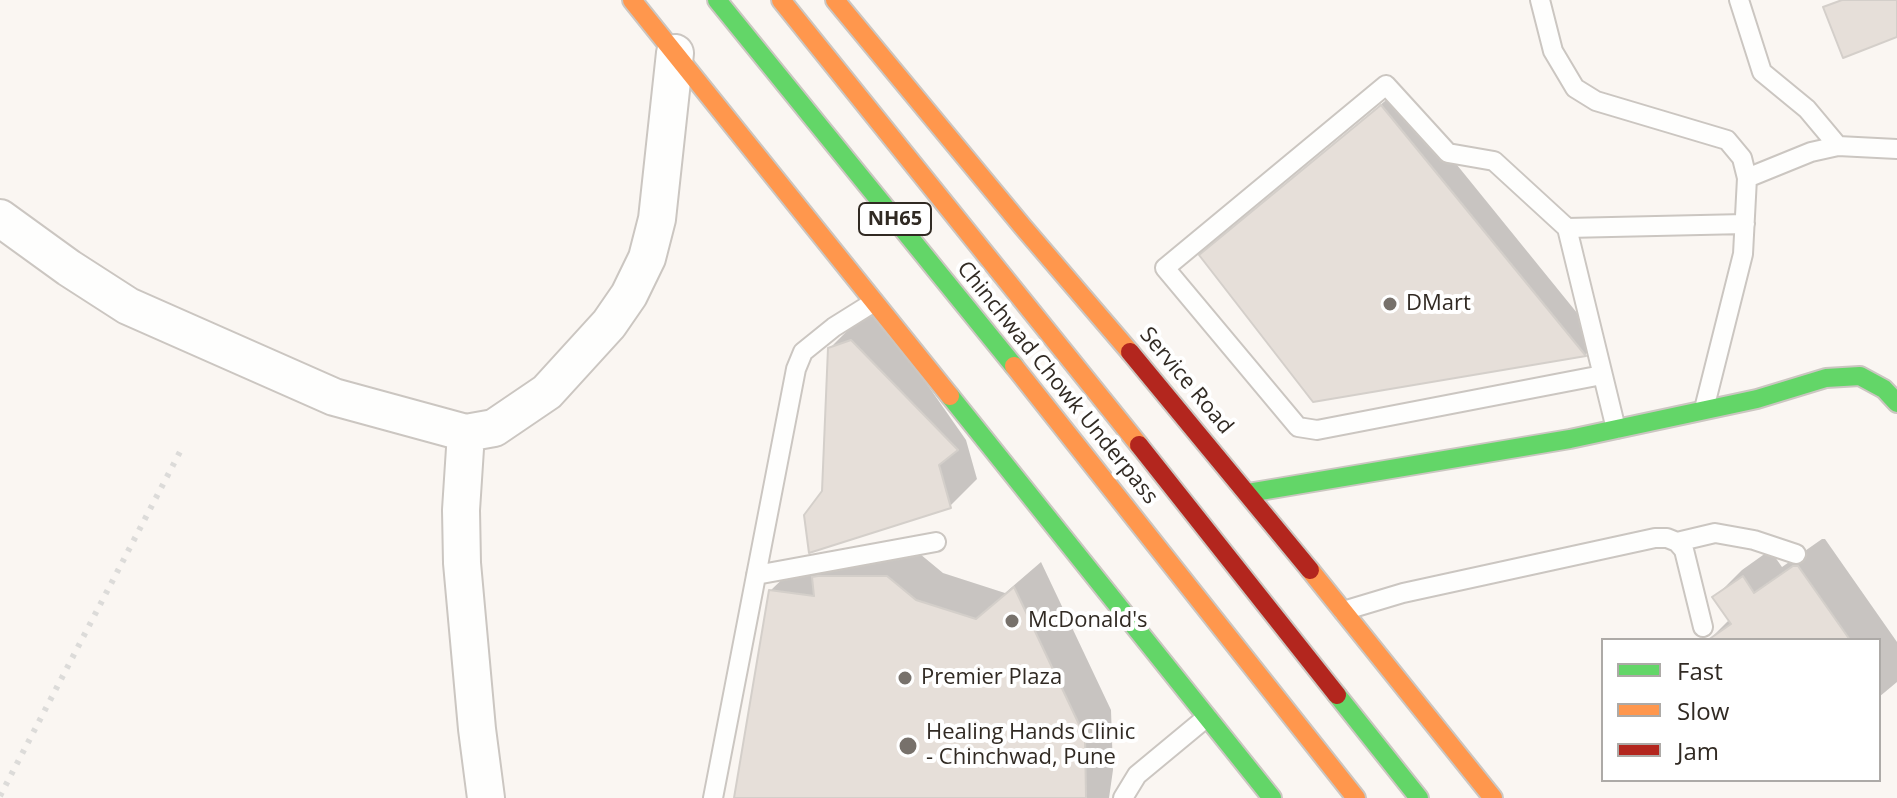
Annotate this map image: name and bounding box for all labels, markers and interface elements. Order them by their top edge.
road number: NH65 [859,203,931,235]
street label: Chinchwad Chowk Underpass [951,256,1163,510]
place label: DMart [1406,291,1471,317]
marker: DMart [1381,295,1399,313]
street label: Service Road [1134,322,1238,440]
place label: McDonald's [1028,608,1148,634]
marker: McDonald's [1003,612,1021,630]
legend [1601,638,1881,782]
text: Fast [1677,654,1723,687]
place label: Premier Plaza [921,665,1062,691]
marker: Premier Plaza [896,669,914,687]
text: Slow [1677,694,1729,727]
place label: Healing Hands Clinic - Chinchwad, Pune [926,720,1135,772]
text: Jam [1677,734,1719,767]
marker: Healing Hands Clinic - Chinchwad, Pune [897,735,919,757]

